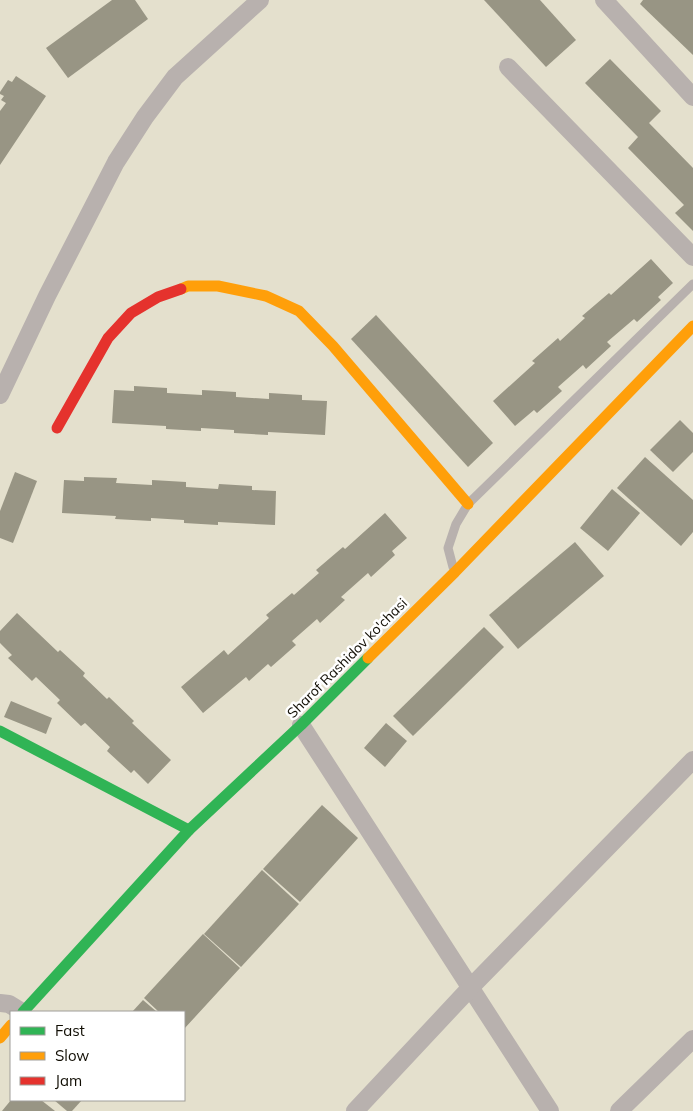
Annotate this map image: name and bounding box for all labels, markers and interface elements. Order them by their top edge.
street label: Sharof Rashidov ko'chasi [283,594,411,722]
legend [10,1011,185,1101]
text: Fast [55,1021,85,1040]
text: Slow [55,1046,89,1065]
text: Jam [55,1071,82,1090]

